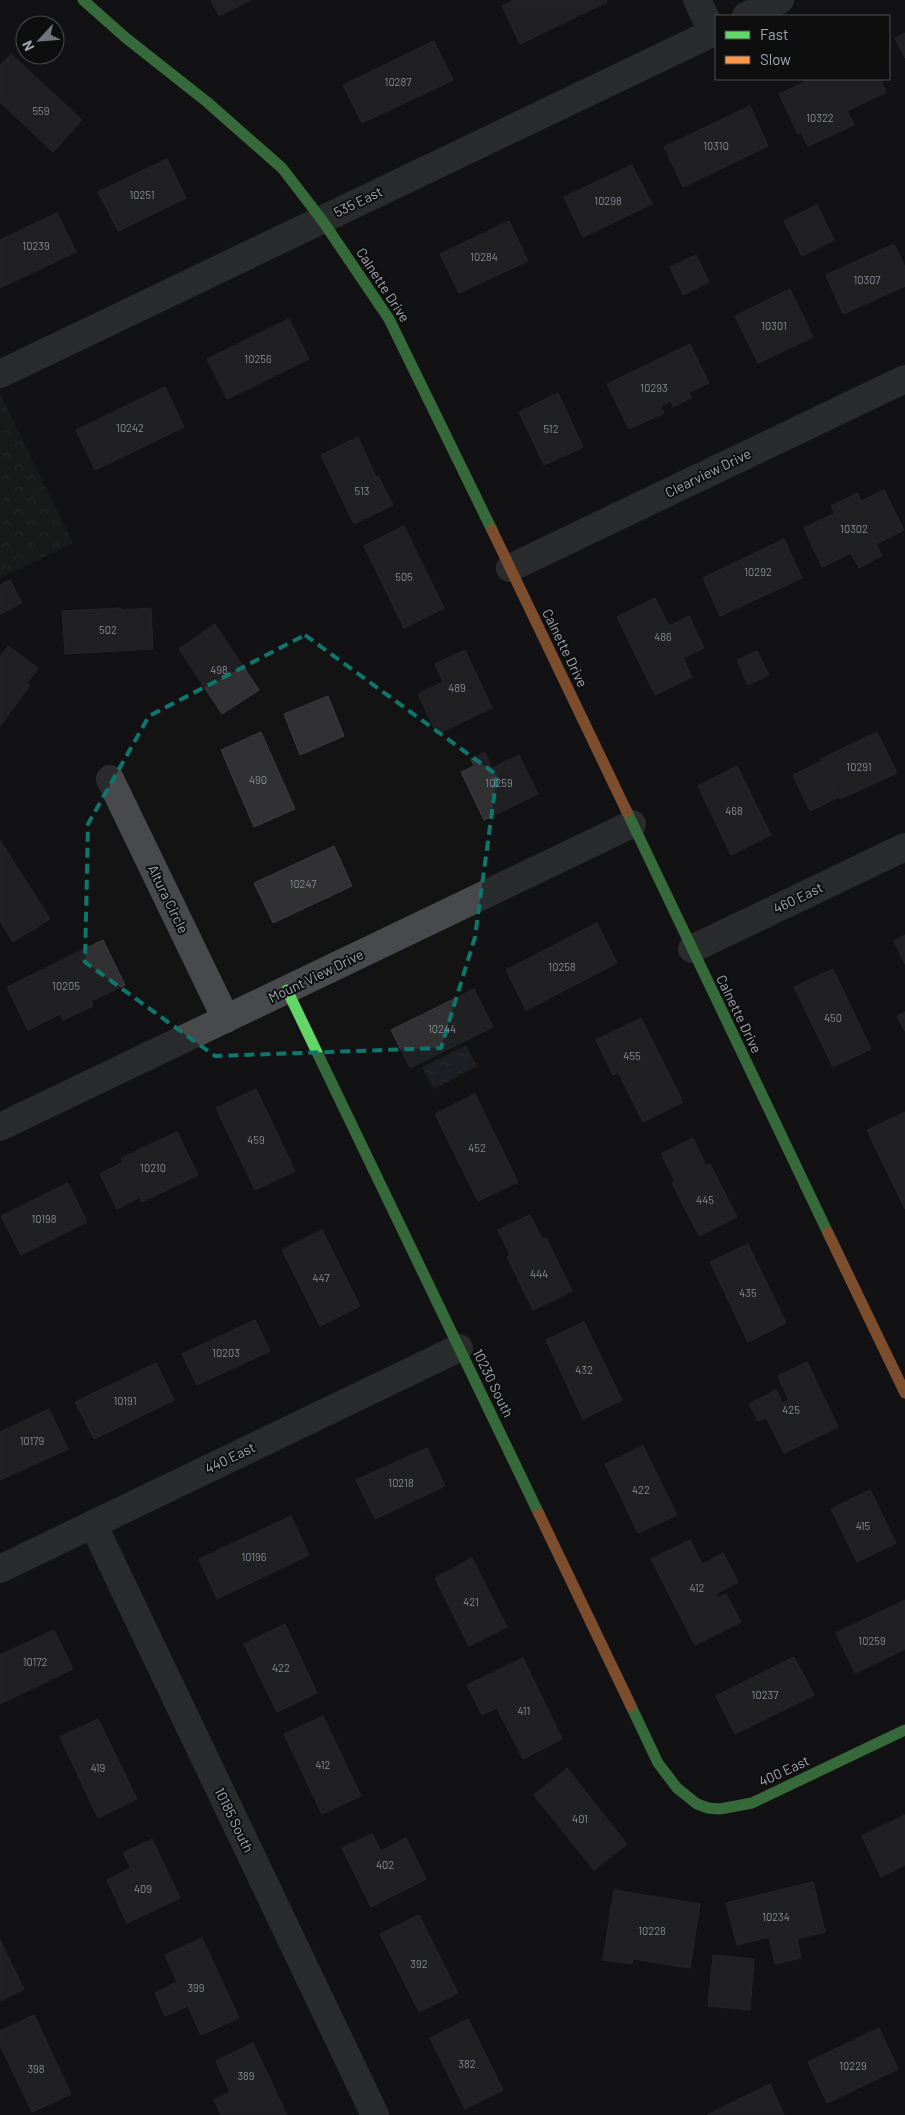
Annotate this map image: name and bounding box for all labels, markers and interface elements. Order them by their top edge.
north arrow [15,15,65,65]
legend [715,15,890,80]
text: Fast [760,25,788,43]
text: N [18,38,38,54]
text: Slow [760,50,791,68]
house number: 10287 [385,75,411,88]
house number: 559 [32,104,50,117]
house number: 10322 [806,111,834,124]
house number: 10310 [703,139,729,152]
street label: 535 East [331,183,385,221]
house number: 10251 [129,188,155,201]
house number: 10298 [594,194,622,207]
house number: 10239 [22,239,50,252]
street label: Calnette Drive [353,244,414,325]
house number: 10284 [470,250,498,263]
house number: 10307 [853,273,881,286]
house number: 10301 [761,319,787,332]
house number: 10256 [244,352,272,365]
house number: 10293 [640,381,668,394]
house number: 10242 [116,421,144,434]
house number: 512 [543,422,559,435]
street label: Clearview Drive [662,444,753,501]
house number: 513 [355,484,369,497]
house number: 10302 [840,522,868,535]
house number: 10292 [744,565,772,578]
house number: 505 [395,570,413,583]
street label: Calnette Drive [539,606,592,690]
house number: 502 [99,623,117,636]
house number: 486 [654,630,672,643]
house number: 498 [210,663,228,676]
house number: 489 [448,681,466,694]
house number: 10291 [846,760,872,773]
house number: 490 [249,773,267,786]
house number: 10259 [485,776,513,789]
house number: 468 [725,804,743,817]
street label: Altura Circle [145,862,192,936]
house number: 10247 [290,877,316,890]
street label: 460 East [770,878,825,917]
street label: Mount View Drive [265,945,366,1006]
house number: 10258 [548,960,576,973]
street label: Calnette Drive [713,972,766,1056]
house number: 10205 [52,979,80,992]
house number: 450 [824,1011,842,1024]
house number: 10244 [428,1022,456,1035]
house number: 455 [623,1049,641,1062]
house number: 459 [247,1133,265,1146]
house number: 452 [468,1141,486,1154]
house number: 10210 [140,1161,166,1174]
house number: 445 [696,1193,714,1206]
house number: 10198 [31,1212,57,1225]
house number: 444 [530,1267,548,1280]
house number: 447 [313,1271,330,1284]
house number: 435 [739,1286,757,1299]
house number: 10203 [212,1346,240,1359]
street label: 10230 South [470,1346,517,1420]
house number: 432 [575,1363,593,1376]
house number: 10191 [114,1394,136,1407]
house number: 425 [782,1403,800,1416]
house number: 10179 [20,1434,45,1447]
street label: 440 East [202,1438,258,1477]
house number: 10218 [388,1476,414,1489]
house number: 422 [632,1483,650,1496]
house number: 415 [856,1519,871,1532]
house number: 10196 [241,1550,267,1563]
house number: 412 [690,1581,705,1594]
house number: 421 [463,1595,479,1608]
house number: 10259 [858,1634,886,1647]
house number: 10172 [23,1655,47,1668]
house number: 422 [272,1661,290,1674]
house number: 10237 [752,1688,778,1701]
house number: 411 [518,1704,530,1717]
street label: 400 East [756,1751,812,1790]
house number: 412 [316,1758,331,1771]
house number: 419 [91,1761,106,1774]
street label: 10185 South [211,1784,258,1855]
house number: 401 [572,1812,588,1825]
house number: 402 [376,1858,394,1871]
house number: 409 [134,1882,152,1895]
house number: 10234 [762,1910,790,1923]
house number: 10228 [638,1924,666,1937]
house number: 392 [410,1957,428,1970]
house number: 399 [187,1981,205,1994]
house number: 382 [458,2057,476,2070]
house number: 10229 [839,2059,867,2072]
house number: 398 [27,2062,45,2075]
house number: 389 [237,2069,255,2082]

